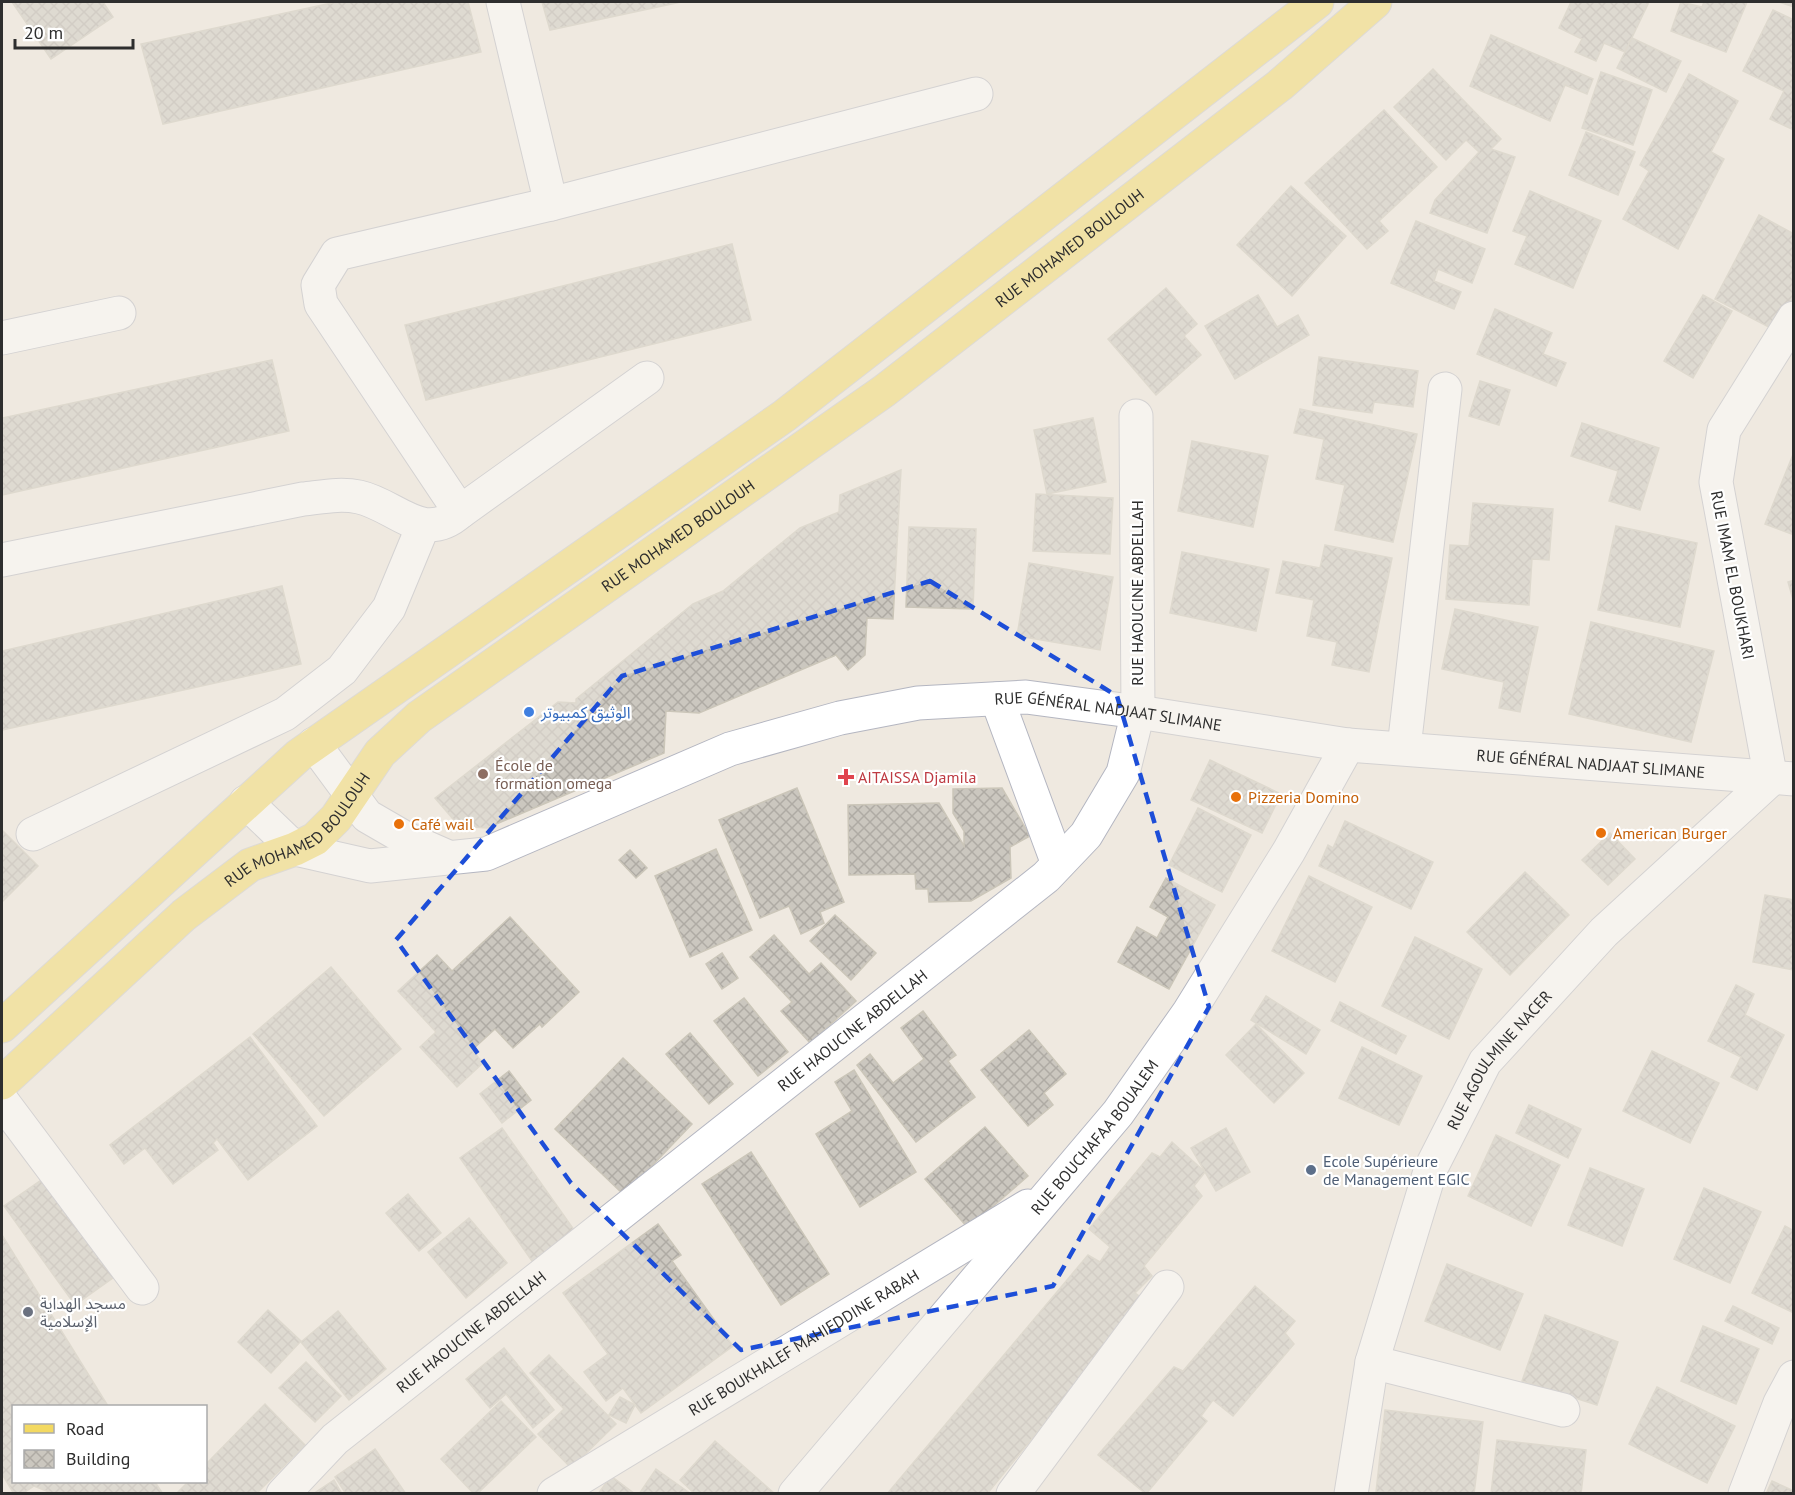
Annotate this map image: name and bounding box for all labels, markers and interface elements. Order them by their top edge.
scale bar [15,12,134,50]
text: 20 m [24,21,63,44]
street label: RUE MOHAMED BOULOUH [991,184,1148,312]
street label: RUE MOHAMED BOULOUH [597,475,758,596]
street label: RUE IMAM EL BOUKHARI [1707,489,1759,661]
street label: RUE HAOUCINE ABDELLAH [1127,500,1147,686]
street label: RUE GÉNÉRAL NADJAAT SLIMANE [994,687,1223,735]
place label: الوثيق كمبيوتر [540,702,630,723]
marker: الوثيق كمبيوتر [522,705,536,719]
street label: RUE GÉNÉRAL NADJAAT SLIMANE [1476,745,1706,782]
place label: École de formation omega [495,755,612,793]
marker: École de formation omega [476,767,490,781]
place label: AITAISSA Djamila [858,767,976,787]
street label: RUE MOHAMED BOULOUH [220,768,374,891]
marker: AITAISSA Djamila [839,770,853,784]
place label: Pizzeria Domino [1248,787,1359,807]
marker: Pizzeria Domino [1229,790,1243,804]
place label: Café wail [411,814,474,834]
marker: Café wail [392,817,406,831]
place label: American Burger [1613,823,1728,843]
marker: American Burger [1594,826,1608,840]
street label: RUE HAOUCINE ABDELLAH [773,965,931,1096]
street label: RUE AGOULMINE NACER [1442,986,1556,1133]
street label: RUE BOUCHAFAA BOUALEM [1026,1056,1162,1219]
place label: Ecole Supérieure de Management EGIC [1323,1151,1470,1189]
marker: Ecole Supérieure de Management EGIC [1304,1163,1318,1177]
street label: RUE BOUKHALEF MAHIEDDINE RABAH [685,1265,922,1420]
street label: RUE HAOUCINE ABDELLAH [392,1266,550,1397]
place label: مسجد الهداية الإسلامية [40,1293,126,1332]
marker: مسجد الهداية الإسلامية [21,1305,35,1319]
legend [12,1405,207,1483]
text: Road [66,1417,104,1440]
text: Building [66,1447,130,1470]

